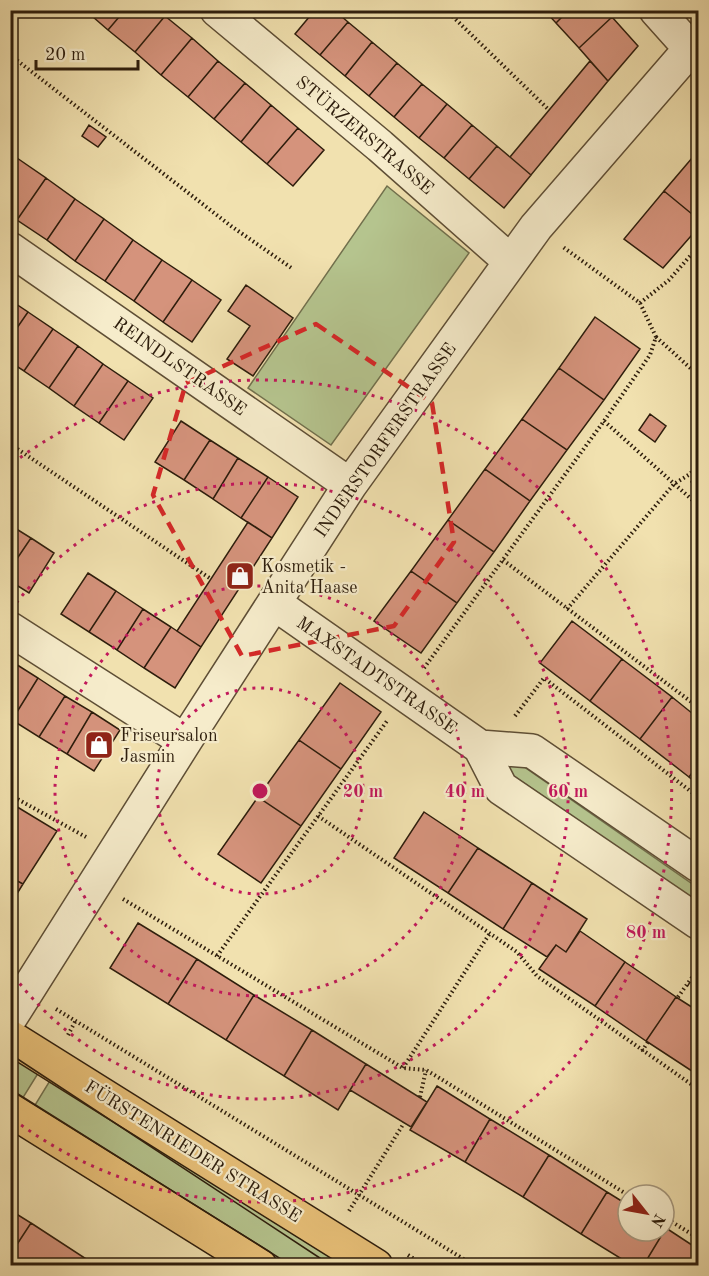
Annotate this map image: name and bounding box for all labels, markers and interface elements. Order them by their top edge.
scale bar [36,33,138,71]
text: 20 m [45,46,85,64]
street label: STÜRZERSTRASSE [292,70,439,198]
street label: REINDLSTRASSE [110,314,249,419]
street label: INDERSTORFERSTRASSE [312,340,460,541]
place label: Kosmetik - Anita Haase [261,558,358,597]
shop icon: Kosmetik - Anita Haase [224,560,256,592]
street label: MAXSTADTSTRASSE [293,614,460,738]
place label: Friseursalon Jasmin [120,727,218,766]
shop icon: Friseursalon Jasmin [83,729,115,761]
centre of rings [250,781,270,801]
text: 20 m [343,783,383,801]
text: 40 m [445,783,485,801]
text: 60 m [548,783,588,801]
text: 80 m [626,924,666,942]
street label: FÜRSTENRIEDER STRASSE [81,1074,306,1226]
north arrow [616,1183,676,1243]
text: N [647,1210,667,1230]

